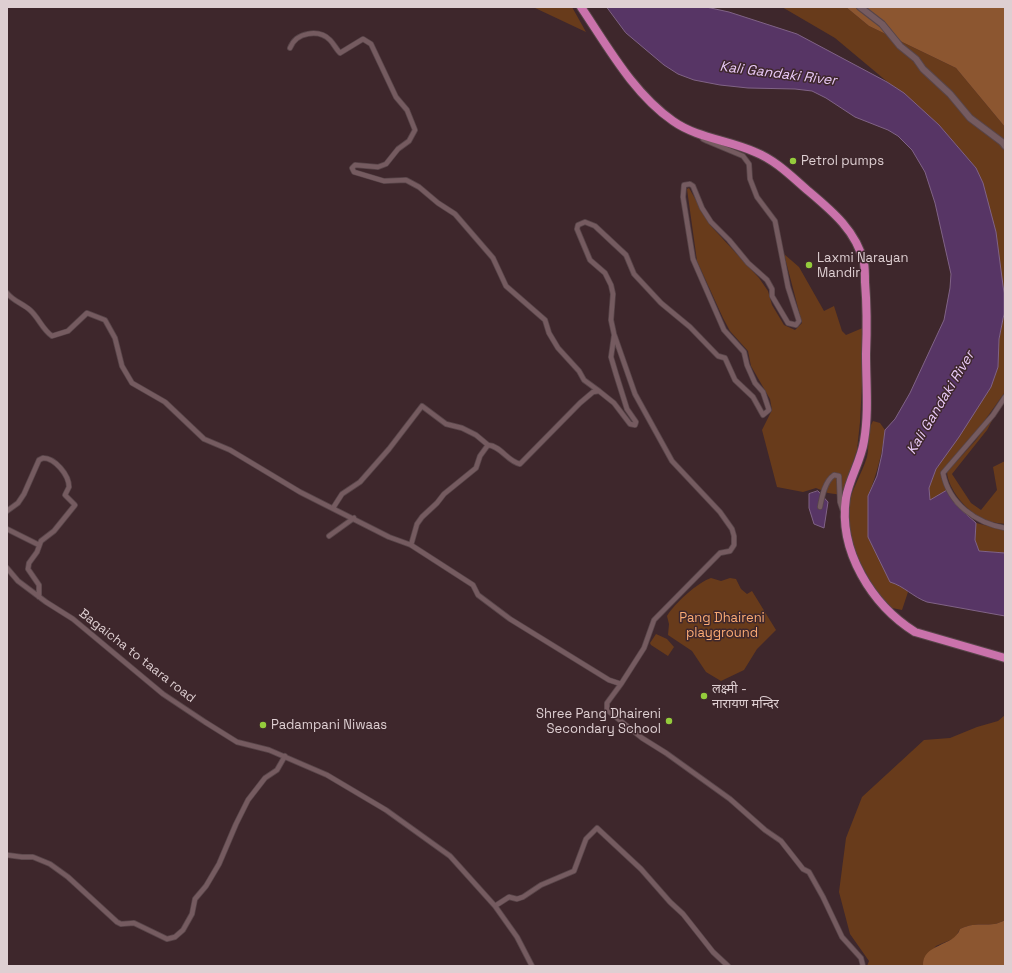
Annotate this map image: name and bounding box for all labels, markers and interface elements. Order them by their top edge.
water label: Kali Gandaki River [719,58,837,90]
place label: Petrol pumps [801,153,884,169]
marker: Petrol pumps [788,156,798,166]
place label: Laxmi Narayan Mandir [817,250,908,281]
marker: Laxmi Narayan Mandir [804,260,814,270]
water label: Kali Gandaki River [904,348,978,458]
street label: Bagaicha to taara road [76,606,198,706]
park label: Pang Dhaireni playground [679,610,765,641]
place label: लक्ष्मी - नारायण मन्दिर [712,681,779,712]
marker: लक्ष्मी - नारायण मन्दिर [699,691,709,701]
place label: Shree Pang Dhaireni Secondary School [536,706,661,737]
marker: Shree Pang Dhaireni Secondary School [664,716,674,726]
place label: Padampani Niwaas [271,717,387,733]
marker: Padampani Niwaas [258,720,268,730]

